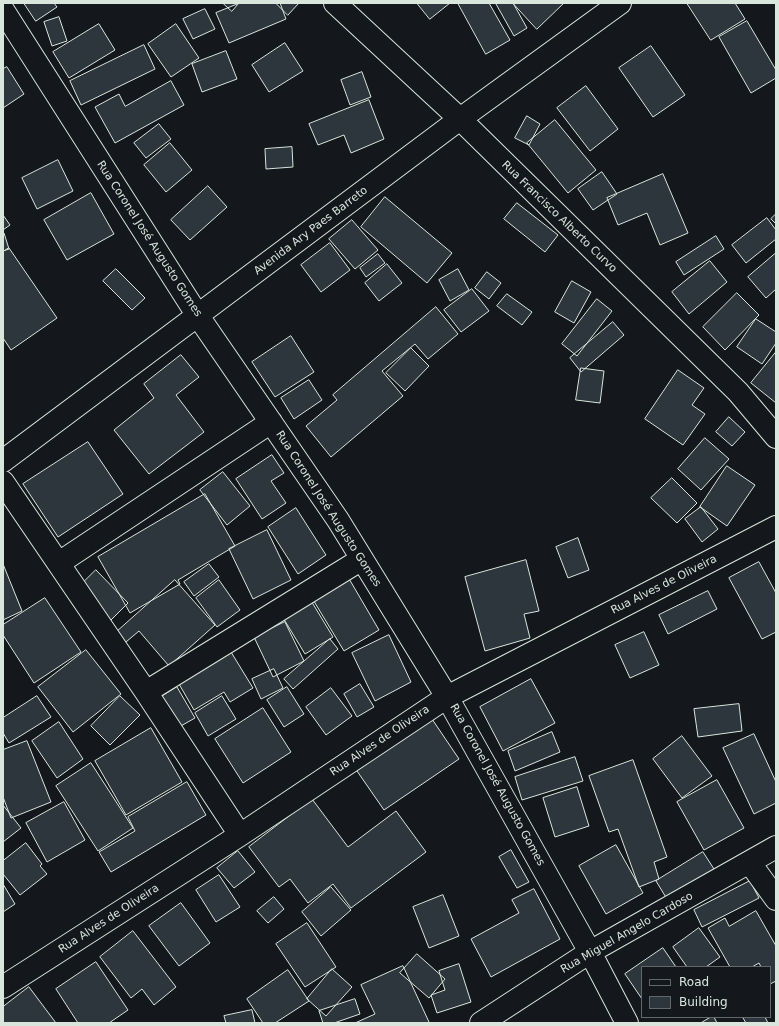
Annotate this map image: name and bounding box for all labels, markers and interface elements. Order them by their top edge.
street label: Rua Francisco Alberto Curvo [499,158,619,276]
street label: Rua Coronel José Augusto Gomes [94,159,204,319]
street label: Avenida Ary Paes Barreto [252,184,370,278]
street label: Rua Coronel José Augusto Gomes [273,429,383,589]
street label: Rua Alves de Oliveira [609,553,719,617]
street label: Rua Coronel José Augusto Gomes [447,702,547,868]
street label: Rua Alves de Oliveira [328,703,432,779]
street label: Rua Alves de Oliveira [56,882,162,956]
street label: Rua Miguel Angelo Cardoso [558,890,696,976]
legend [641,966,771,1018]
text: Road [679,975,709,989]
text: Building [679,995,728,1009]

